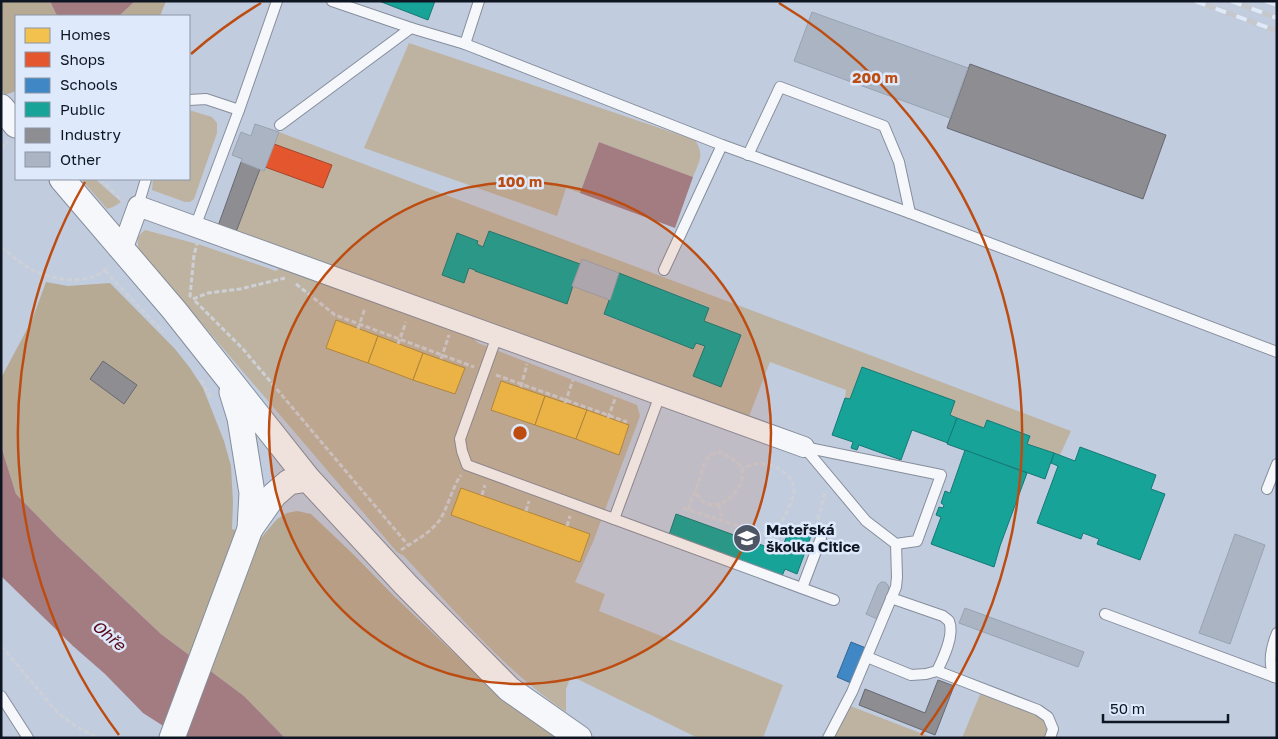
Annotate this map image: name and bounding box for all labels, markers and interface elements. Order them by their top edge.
legend [15,15,190,180]
text: Homes [60,25,110,43]
text: Shops [60,50,105,68]
text: 200 m [852,68,898,86]
text: Schools [60,75,118,93]
text: Public [60,100,105,118]
text: Industry [60,125,121,143]
text: Other [60,150,101,168]
text: 100 m [498,172,542,190]
centre of rings [511,424,529,442]
place label: Mateřská školka Citice [766,520,860,555]
school or university icon: Mateřská školka Citice [732,523,762,553]
water label: Ohře [88,615,131,656]
scale bar [1103,692,1228,724]
text: 50 m [1110,699,1145,717]

